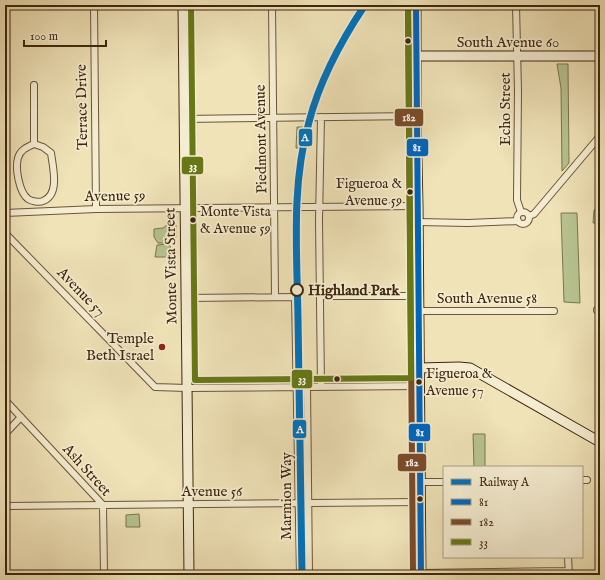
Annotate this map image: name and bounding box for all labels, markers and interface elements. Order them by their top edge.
scale bar [24,22,106,48]
text: 100 m [30,29,58,44]
street label: South Avenue 60 [457,33,559,52]
unlabelled marker [403,36,413,46]
street label: Terrace Drive [72,64,92,150]
street label: Echo Street [496,72,515,146]
street label: Piedmont Avenue [251,84,271,194]
line badge: 182 [394,108,424,127]
text: 182 [402,111,417,125]
line badge: A [298,128,313,147]
text: A [300,131,309,145]
line badge: 81 [406,138,429,157]
text: 81 [413,141,421,155]
line badge: 33 [181,156,204,175]
text: 33 [189,160,197,174]
place label: Figueroa & Avenue 59 [336,175,402,210]
street label: Avenue 59 [83,186,146,206]
marker: Figueroa & Avenue 59 [405,187,415,197]
place label: Monte Vista & Avenue 59 [200,203,272,238]
street label: Monte Vista Street [160,208,182,324]
marker: Monte Vista & Avenue 59 [188,215,198,225]
street label: Avenue 57 [52,263,109,321]
place label: Highland Park [308,281,400,300]
marker: Highland Park [290,283,304,297]
street label: South Avenue 58 [437,289,537,308]
place label: Temple Beth Israel [86,329,155,365]
marker: Temple Beth Israel [157,342,167,352]
place label: Figueroa & Avenue 57 [425,365,493,400]
line badge: 33 [291,369,313,389]
text: 33 [298,373,306,387]
unlabelled marker [332,374,342,384]
marker: Figueroa & Avenue 57 [414,377,424,387]
line badge: A [292,419,307,439]
text: A [295,423,304,437]
line badge: 81 [408,423,431,442]
text: 81 [416,426,424,440]
street label: Ash Street [58,439,115,500]
street label: Marmion Way [277,451,296,540]
line badge: 182 [397,453,427,472]
text: 182 [405,456,420,470]
legend [443,466,583,558]
text: Railway A [479,475,530,490]
street label: Avenue 56 [181,482,243,501]
unlabelled marker [415,494,425,504]
text: 81 [479,495,488,510]
text: 182 [479,515,494,530]
text: 33 [479,535,488,550]

